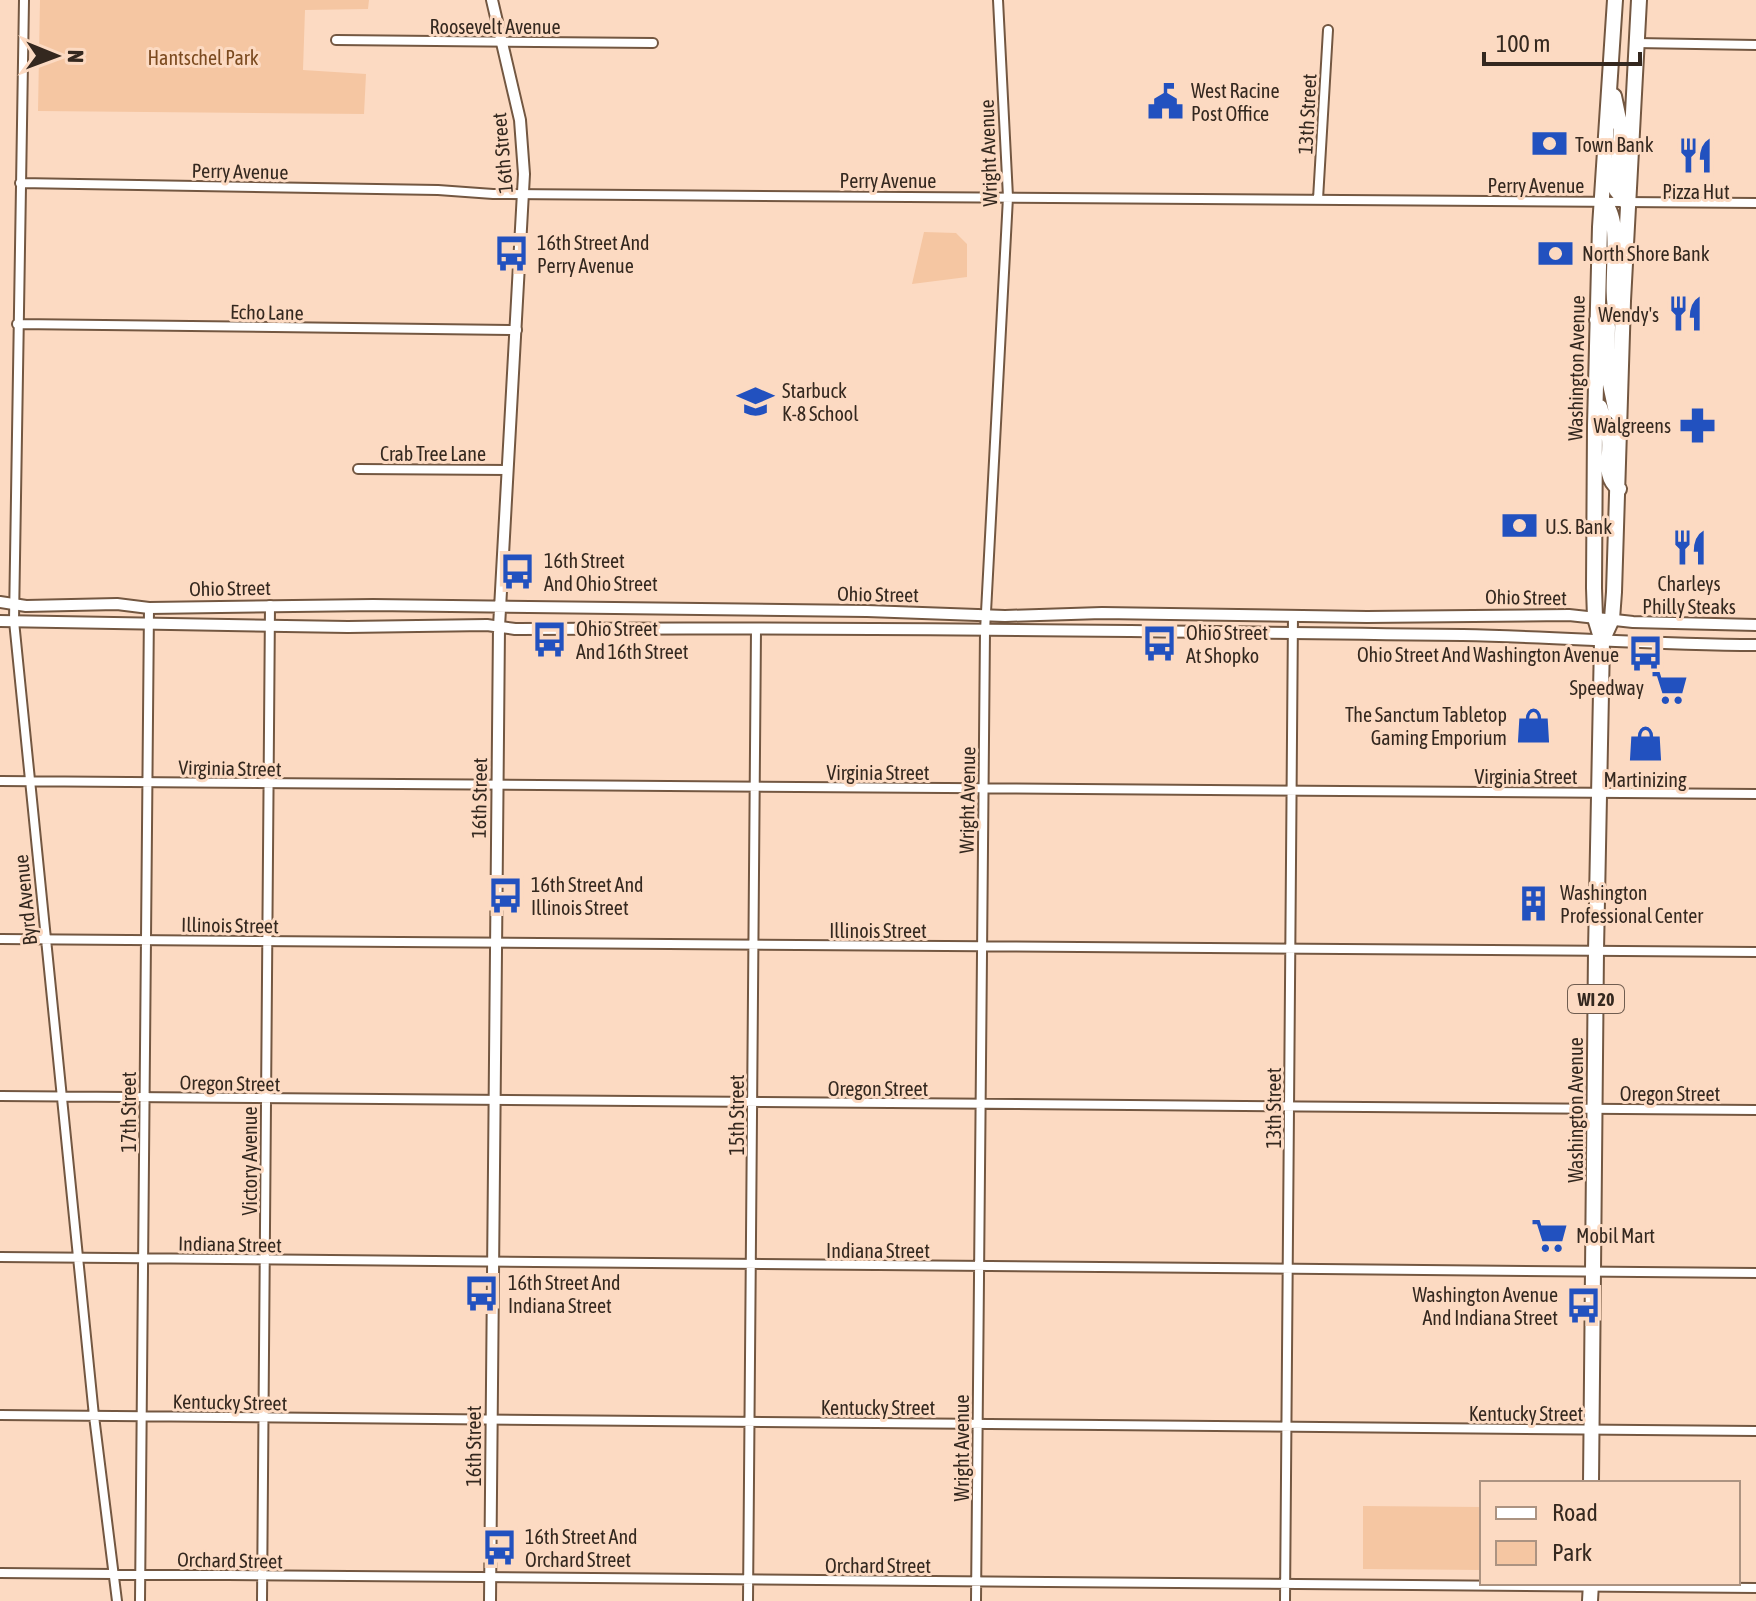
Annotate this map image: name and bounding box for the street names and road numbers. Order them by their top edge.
street label: Roosevelt Avenue [429,15,561,38]
street label: 13th Street [1293,73,1321,155]
street label: Wright Avenue [975,99,1001,207]
street label: 16th Street [487,111,517,194]
street label: Perry Avenue [191,159,289,183]
street label: Perry Avenue [840,169,936,192]
street label: Perry Avenue [1488,174,1584,197]
street label: Washington Avenue [1563,295,1589,441]
street label: Echo Lane [230,300,304,324]
street label: Crab Tree Lane [380,442,486,465]
street label: Ohio Street [189,576,271,600]
street label: Ohio Street [837,582,919,606]
street label: Ohio Street [1485,585,1567,609]
street label: Wright Avenue [955,746,979,854]
street label: Virginia Street [178,756,282,780]
street label: 16th Street [467,757,491,839]
street label: Virginia Street [826,761,930,784]
street label: Virginia Street [1474,765,1578,788]
street label: Byrd Avenue [9,853,41,947]
street label: Illinois Street [181,913,279,937]
street label: Illinois Street [829,919,927,942]
road number: WI 20 [1568,985,1624,1013]
street label: Washington Avenue [1564,1037,1587,1183]
street label: 13th Street [1262,1067,1285,1148]
street label: 17th Street [117,1071,140,1152]
street label: Oregon Street [180,1071,281,1095]
street label: 15th Street [725,1074,748,1155]
street label: Oregon Street [828,1077,929,1100]
street label: Oregon Street [1620,1082,1721,1105]
street label: Victory Avenue [238,1107,261,1216]
street label: Indiana Street [178,1232,282,1256]
street label: Indiana Street [826,1239,930,1262]
street label: Kentucky Street [172,1390,288,1415]
street label: Wright Avenue [950,1394,973,1502]
street label: Kentucky Street [821,1396,936,1419]
street label: Kentucky Street [1469,1402,1584,1425]
street label: 16th Street [462,1405,485,1486]
street label: Orchard Street [177,1548,283,1572]
street label: Orchard Street [825,1554,931,1577]

